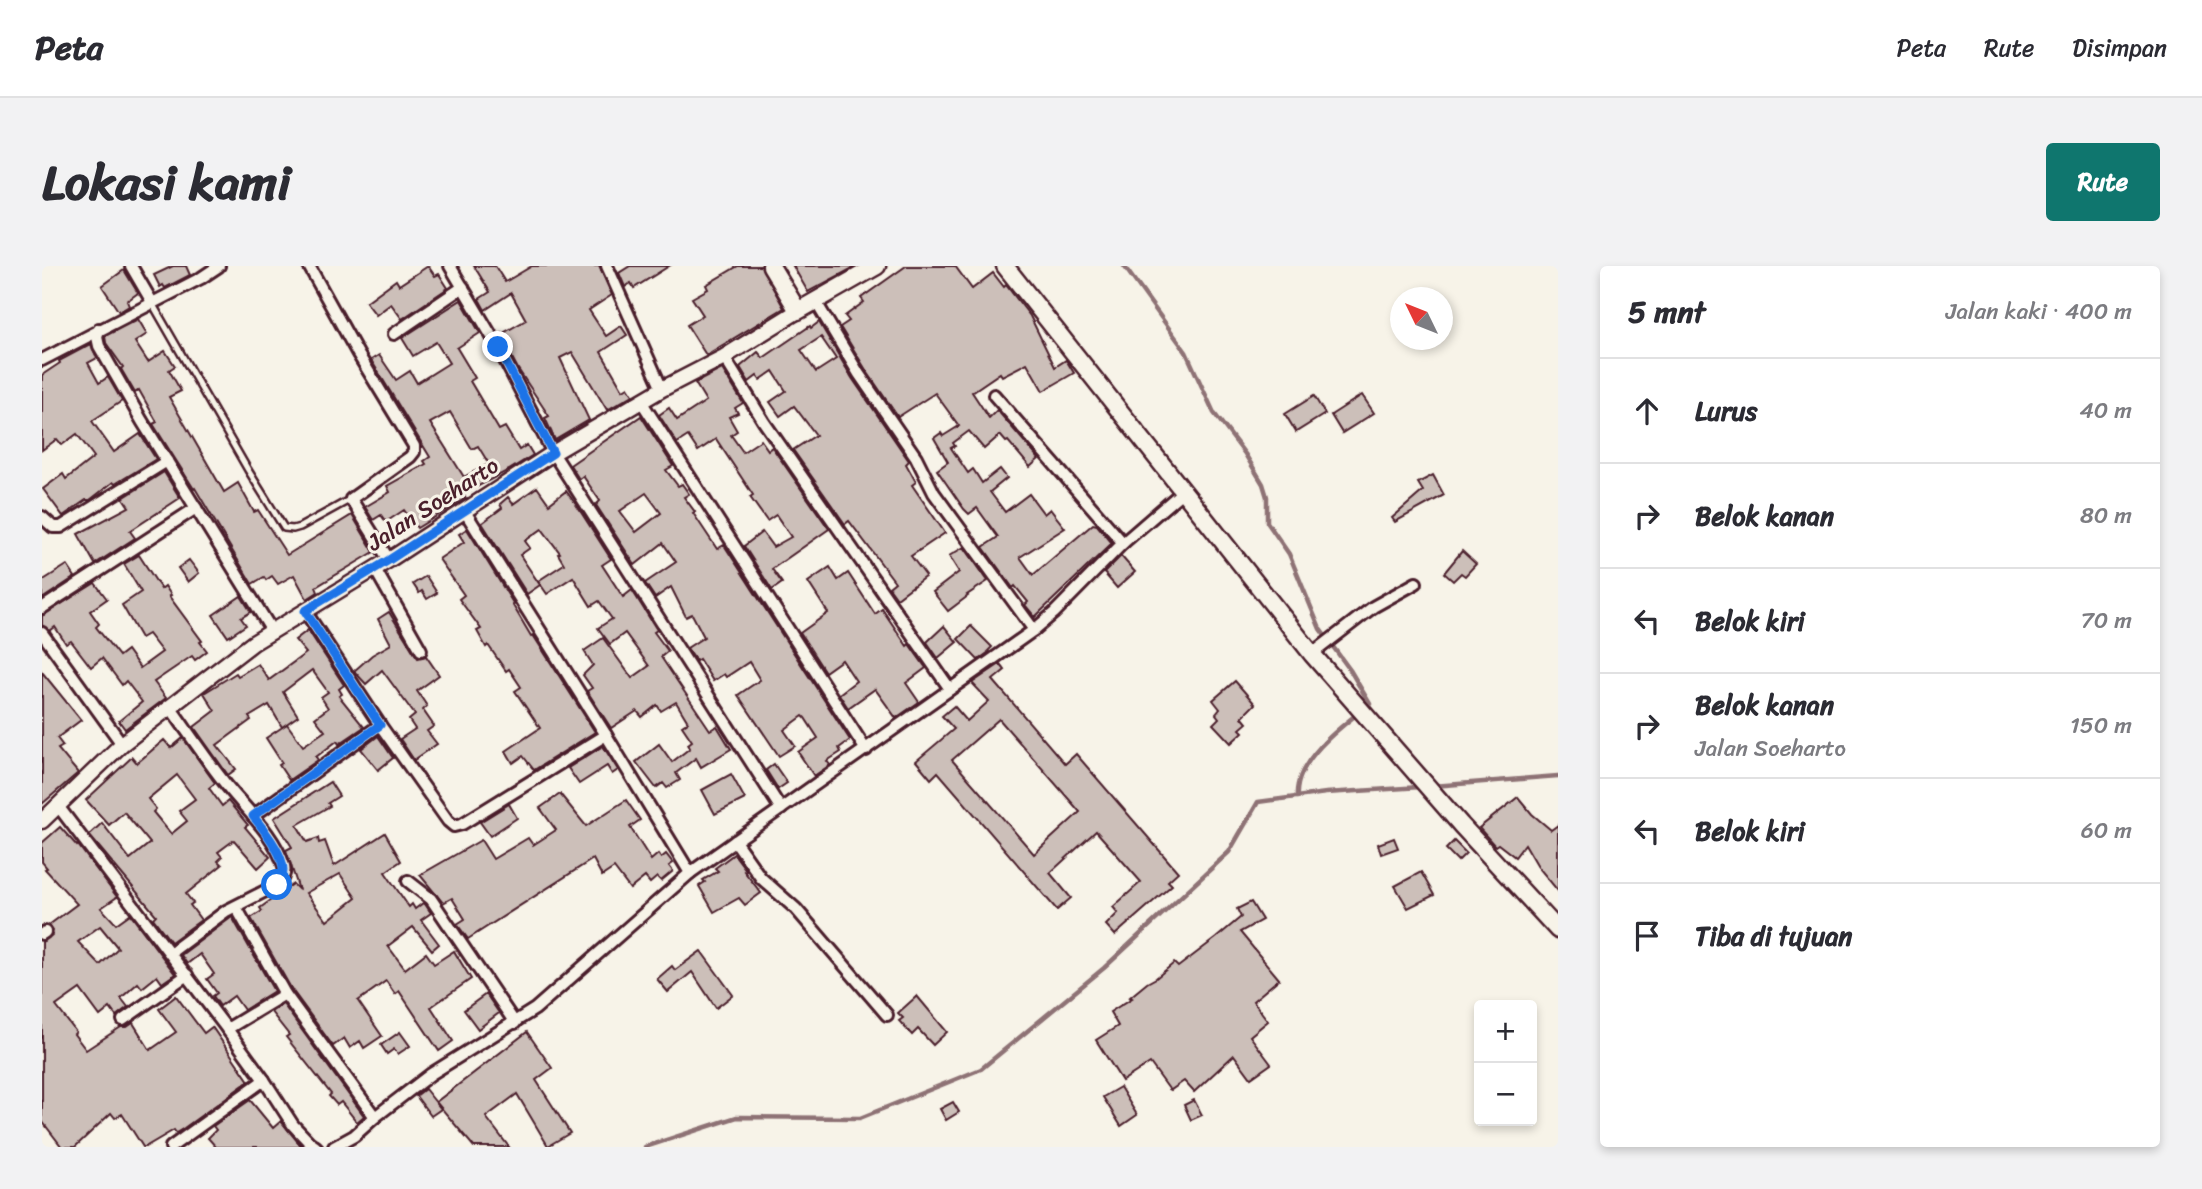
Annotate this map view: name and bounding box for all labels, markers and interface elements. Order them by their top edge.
text: Peta [35,19,103,77]
text: Peta [1897,27,1946,69]
text: Rute [1984,27,2034,69]
text: Disimpan [2072,27,2167,69]
text: Lokasi kami [42,139,291,226]
button: Rute [2046,143,2160,221]
text: 5 mnt [1628,285,1705,339]
north arrow [1390,287,1453,350]
text: Jalan kaki · 400 m [1946,291,2132,332]
route end [482,331,513,362]
text: Lurus [1695,388,1758,434]
text: 40 m [2079,390,2132,431]
icon: ahead [1628,392,1666,430]
street label: Jalan Soeharto [358,446,507,563]
text: Belok kanan [1695,493,1834,539]
text: 80 m [2080,495,2132,536]
icon: right [1628,497,1666,535]
text: Belok kiri [1695,598,1805,644]
text: 70 m [2081,600,2132,641]
icon: left [1628,602,1666,640]
text: Belok kanan [1695,682,1834,728]
text: 150 m [2070,705,2132,746]
icon: right [1628,707,1666,745]
text: Jalan Soeharto [1695,728,1846,769]
text: Belok kiri [1695,808,1805,854]
text: 60 m [2081,810,2132,851]
icon: left [1628,812,1666,850]
route start [261,869,292,900]
text: Tiba di tujuan [1695,913,1852,959]
icon: arrive [1628,917,1666,955]
map controls [1474,1000,1537,1126]
button: + [1474,1000,1537,1063]
button: − [1474,1063,1537,1126]

